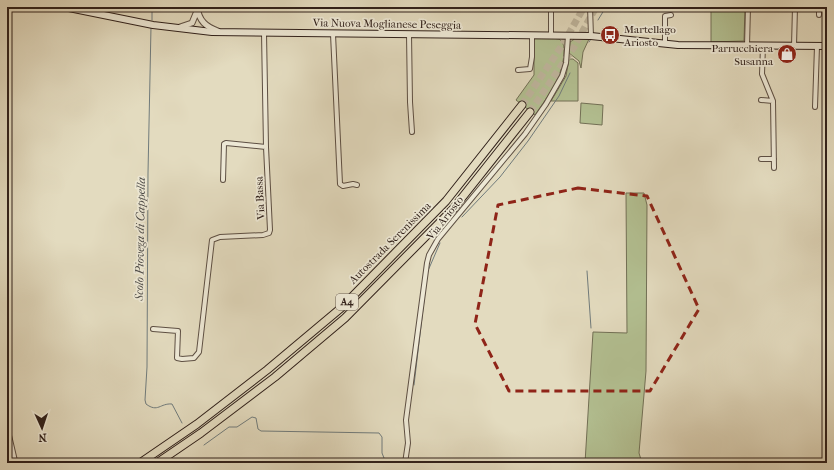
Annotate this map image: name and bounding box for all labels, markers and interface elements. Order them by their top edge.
street label: Via Nuova Moglianese Peseggia [312,16,462,32]
place label: Martellago Ariosto [623,23,676,49]
bus stop icon: Martellago Ariosto [599,24,621,46]
place label: Parrucchiera Susanna [712,42,774,68]
shop icon: Parrucchiera Susanna [776,43,798,65]
street label: Via Bassa [252,175,268,221]
water label: Scolo Piovega di Cappella [132,177,148,302]
street label: Via Ariosto [423,193,466,243]
street label: Autostrada Serenissima [346,199,434,287]
road number: A4 [336,294,358,310]
north arrow [22,408,62,448]
text: N [37,431,47,444]

